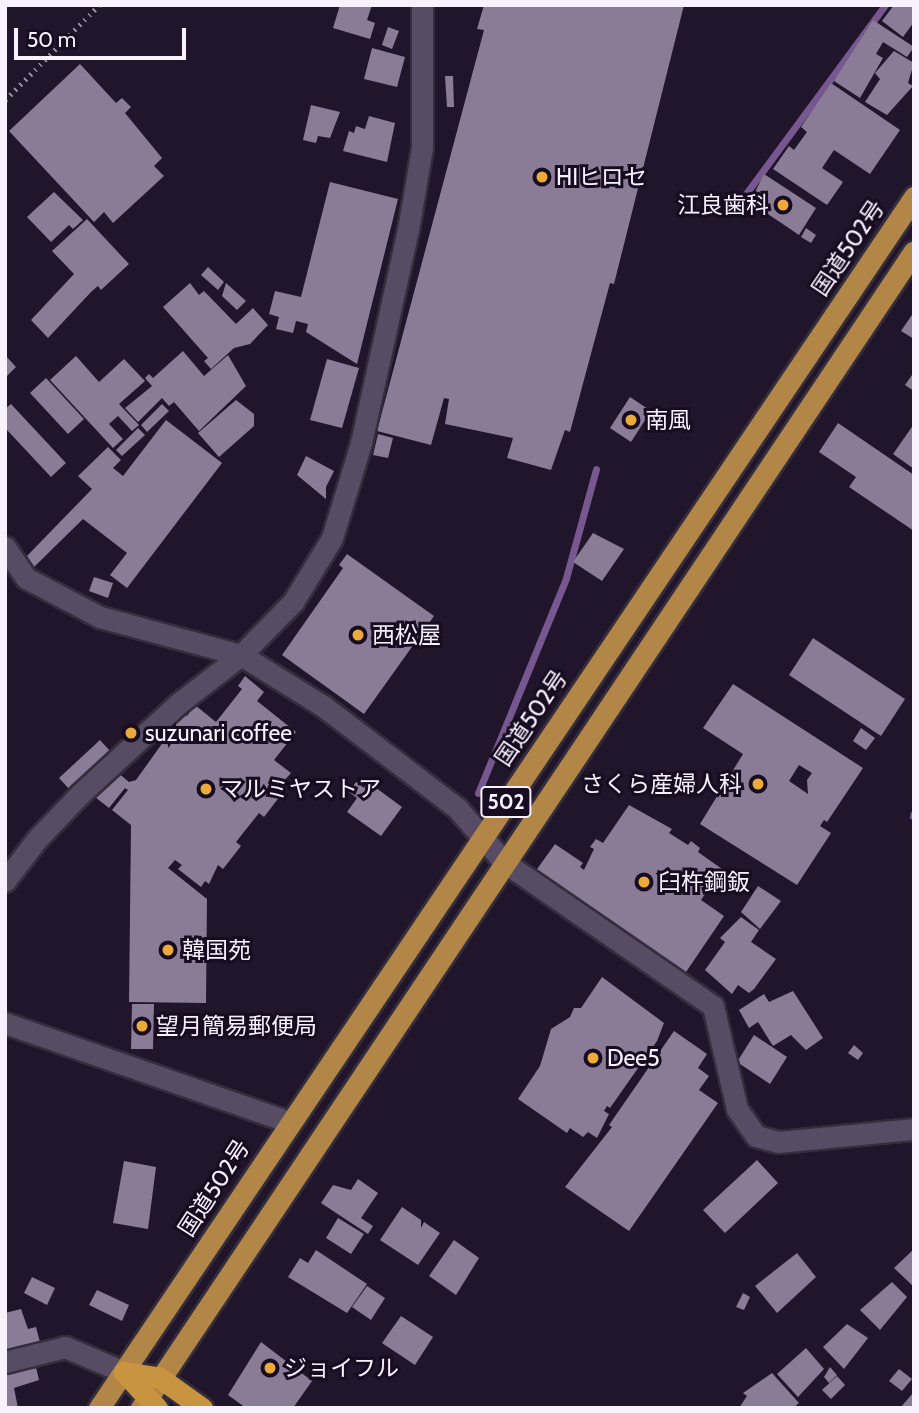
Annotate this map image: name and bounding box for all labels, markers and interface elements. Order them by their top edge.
scale bar [18,14,189,58]
text: 50 m [27,27,76,52]
place label: HIヒロセ [556,163,647,191]
marker: HIヒロセ [534,169,550,185]
place label: 江良歯科 [677,191,769,219]
street label: 国道502号 [806,195,890,301]
marker: 江良歯科 [775,197,791,213]
place label: 南風 [645,406,691,434]
marker: 南風 [623,412,639,428]
place label: 西松屋 [372,621,441,649]
marker: 西松屋 [350,627,366,643]
street label: 国道502号 [489,665,573,771]
place label: suzunari coffee [145,719,292,747]
marker: suzunari coffee [123,725,139,741]
place label: さくら産婦人科 [581,770,742,798]
marker: さくら産婦人科 [748,774,768,794]
place label: マルミヤストア [220,775,381,803]
marker: マルミヤストア [198,781,214,797]
road number: 502 [480,784,532,820]
place label: 臼杵鋼鈑 [658,868,750,896]
marker: 臼杵鋼鈑 [636,874,652,890]
place label: 韓国苑 [182,936,251,964]
marker: 韓国苑 [160,942,176,958]
place label: 望月簡易郵便局 [156,1012,317,1040]
marker: 望月簡易郵便局 [134,1018,150,1034]
place label: Dee5 [607,1044,660,1072]
marker: Dee5 [585,1050,601,1066]
street label: 国道502号 [173,1135,255,1241]
place label: ジョイフル [284,1354,399,1382]
marker: ジョイフル [262,1360,278,1376]

